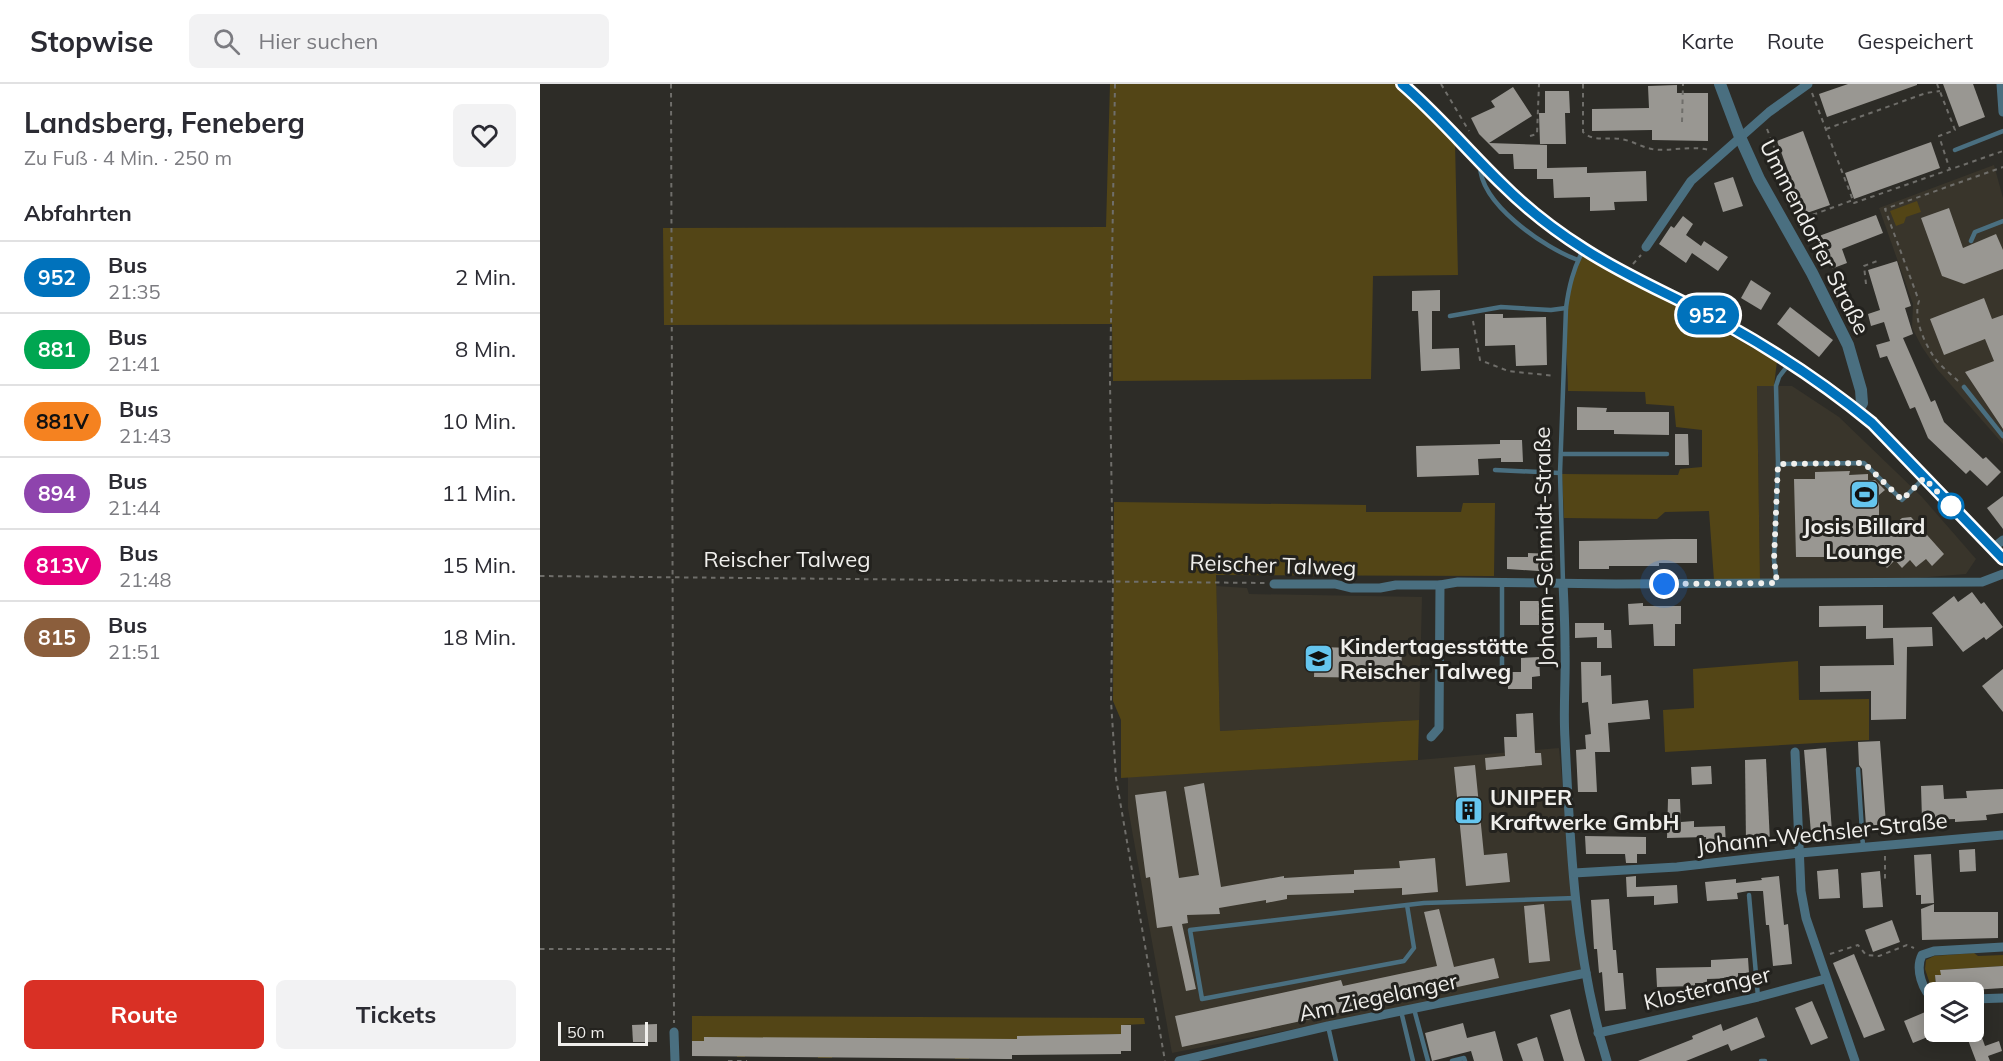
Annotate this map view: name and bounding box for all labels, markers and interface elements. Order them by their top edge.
search box [189,14,609,68]
text: Stopwise [30,24,153,59]
icon: search [210,25,243,58]
text: Hier suchen [258,27,379,55]
text: Karte [1681,28,1734,54]
text: Route [1767,28,1824,54]
text: Gespeichert [1857,28,1973,54]
button: heart [453,104,516,167]
text: Landsberg, Feneberg [24,105,305,140]
street label: Ummendorfer Straße [1754,135,1876,339]
text: Zu Fuß · 4 Min. · 250 m [24,145,232,170]
text: Abfahrten [24,199,132,227]
text: Bus [108,251,147,279]
text: 2 Min. [455,263,516,291]
text: 952 [38,264,76,290]
text: 21:35 [108,279,161,304]
line badge: 952 [1674,296,1742,334]
text: 952 [1689,302,1727,328]
text: Bus [108,323,147,351]
text: 8 Min. [455,335,516,363]
text: 881 [38,336,76,362]
text: 21:41 [108,351,161,376]
text: Bus [119,395,158,423]
text: 10 Min. [442,407,516,435]
text: 881V [36,408,89,434]
text: 21:43 [119,423,172,448]
street label: Johann-Schmidt-Straße [1528,426,1560,668]
text: Bus [108,467,147,495]
sports icon: Josis Billard Lounge [1848,478,1880,510]
text: 11 Min. [442,479,516,507]
text: 894 [38,480,76,506]
unlabelled marker [1938,493,1964,519]
text: 21:44 [108,495,161,520]
place label: Josis Billard Lounge [1803,512,1925,565]
text: Bus [119,539,158,567]
street label: Reischer Talweg [704,545,870,573]
street label: Reischer Talweg [1189,548,1357,582]
text: 15 Min. [442,551,516,579]
text: 813V [36,552,89,578]
text: 21:48 [119,567,172,592]
your location [1649,569,1679,599]
text: Bus [108,611,147,639]
text: 18 Min. [442,623,516,651]
text: 815 [38,624,76,650]
place label: Kindertagesstätte Reischer Talweg [1340,632,1528,685]
text: 21:51 [108,639,161,664]
school or university icon: Kindertagesstätte Reischer Talweg [1303,643,1335,675]
place label: UNIPER Kraftwerke GmbH [1490,783,1679,836]
building icon: UNIPER Kraftwerke GmbH [1453,794,1485,826]
street label: Johann-Wechsler-Straße [1695,806,1949,860]
street label: Klosteranger [1641,960,1773,1016]
street label: Am Ziegelanger [1296,967,1460,1027]
button: Route [24,980,264,1049]
button: Tickets [276,980,516,1049]
map controls [1924,982,1984,1042]
button: layers [1924,982,1984,1042]
scale bar [558,1019,648,1046]
text: 50 m [567,1022,604,1042]

